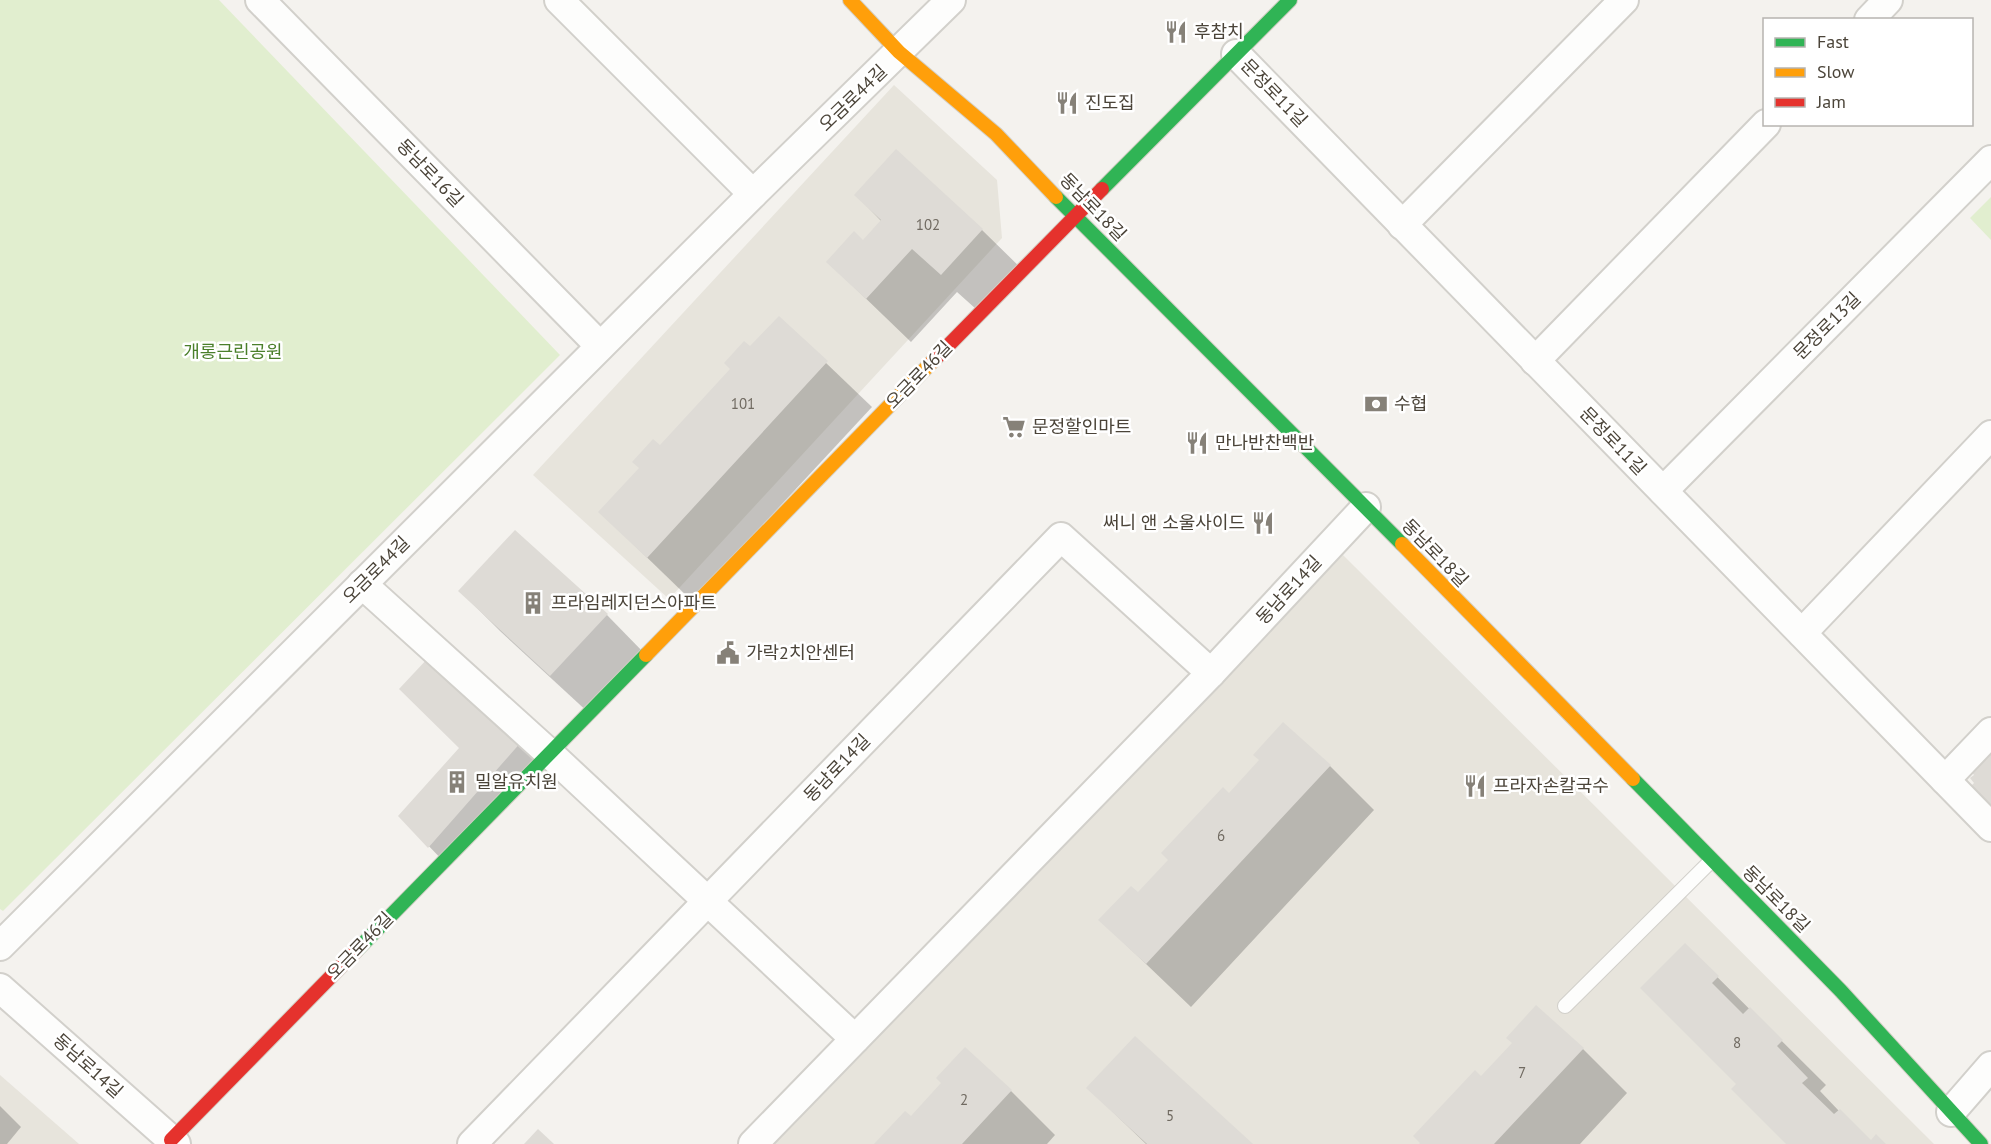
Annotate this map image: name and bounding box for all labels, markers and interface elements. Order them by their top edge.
legend [1763,18,1973,126]
restaurant icon: 후참치 [1163,19,1189,45]
place label: 후참치 [1194,20,1244,43]
text: Fast [1817,30,1849,53]
street label: 문정로11길 [1236,54,1312,132]
street label: 오금로44길 [814,60,892,136]
text: Slow [1817,60,1855,83]
restaurant icon: 진도집 [1054,90,1080,116]
text: Jam [1816,90,1846,113]
place label: 진도집 [1085,91,1135,114]
street label: 동남로16길 [392,134,468,212]
street label: 동남로18길 [1055,168,1131,246]
house number: 102 [916,215,940,234]
street label: 문정로13길 [1788,287,1865,364]
street label: 오금로46길 [881,336,957,414]
park label: 개롱근린공원 [183,340,283,363]
bank icon: 수협 [1363,391,1389,417]
place label: 수협 [1394,392,1427,415]
house number: 101 [731,394,755,413]
street label: 문정로11길 [1575,402,1651,480]
supermarket icon: 문정할인마트 [1001,414,1027,440]
place label: 문정할인마트 [1032,415,1131,438]
restaurant icon: 만나반찬백반 [1184,430,1210,456]
place label: 만나반찬백반 [1215,431,1314,454]
restaurant icon: 써니 앤 소울사이드 [1250,510,1276,536]
place label: 써니 앤 소울사이드 [1103,511,1245,534]
street label: 동남로18길 [1397,514,1473,592]
street label: 오금로44길 [337,531,414,608]
street label: 동남로14길 [1251,550,1326,629]
building icon: 프라임레지던스아파트 [520,590,546,616]
place label: 프라임레지던스아파트 [551,591,717,614]
public building icon: 가락2치안센터 [715,640,741,666]
place label: 가락2치안센터 [746,641,855,664]
street label: 동남로14길 [799,729,875,807]
building icon: 밀알유치원 [444,769,470,795]
place label: 밀알유치원 [475,770,558,793]
restaurant icon: 프라자손칼국수 [1462,773,1488,799]
place label: 프라자손칼국수 [1493,774,1609,797]
house number: 6 [1217,826,1225,845]
street label: 동남로18길 [1738,860,1815,937]
street label: 오금로46길 [322,907,398,985]
street label: 동남로14길 [49,1028,128,1103]
house number: 8 [1733,1033,1741,1052]
house number: 7 [1518,1063,1526,1082]
house number: 2 [960,1090,968,1109]
house number: 5 [1166,1106,1174,1125]

